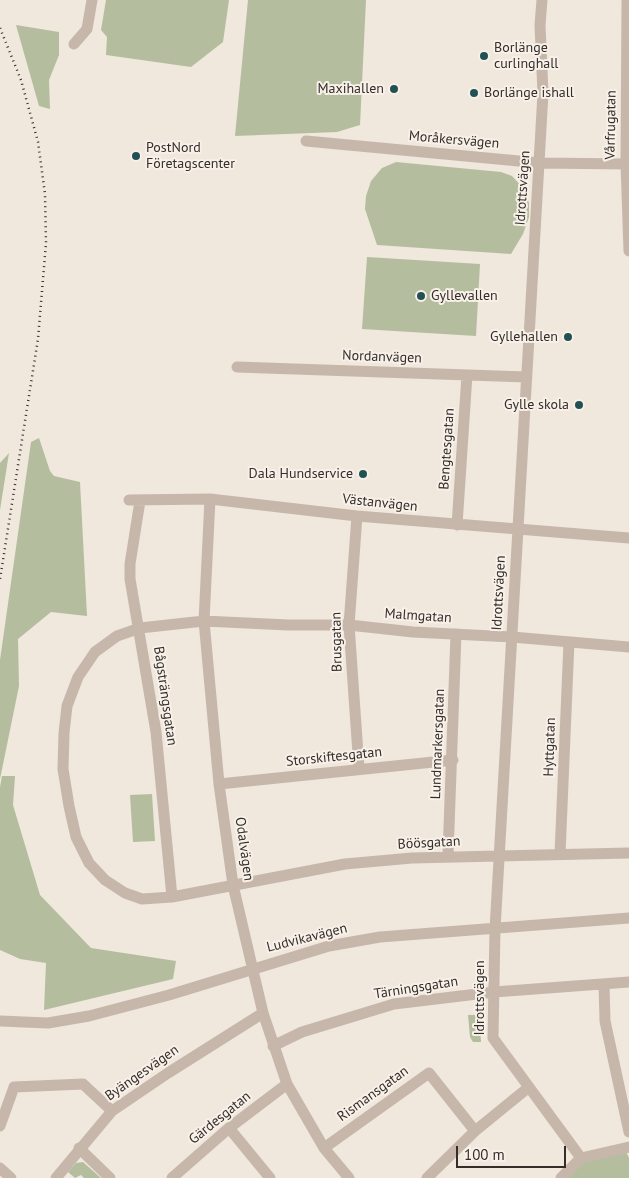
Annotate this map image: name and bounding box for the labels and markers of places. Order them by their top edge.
place label: Borlänge curlinghall [494,40,558,72]
marker: Borlänge curlinghall [478,50,490,62]
place label: Maxihallen [317,81,384,97]
marker: Maxihallen [388,83,400,95]
place label: Borlänge ishall [484,85,574,101]
marker: Borlänge ishall [468,87,480,99]
place label: PostNord Företagscenter [146,140,235,172]
marker: PostNord Företagscenter [130,150,142,162]
place label: Gyllevallen [431,288,498,304]
marker: Gyllevallen [415,290,427,302]
place label: Gyllehallen [490,329,558,345]
marker: Gyllehallen [562,331,574,343]
place label: Gylle skola [504,397,569,413]
marker: Gylle skola [573,399,585,411]
place label: Dala Hundservice [249,466,353,482]
marker: Dala Hundservice [357,468,369,480]

